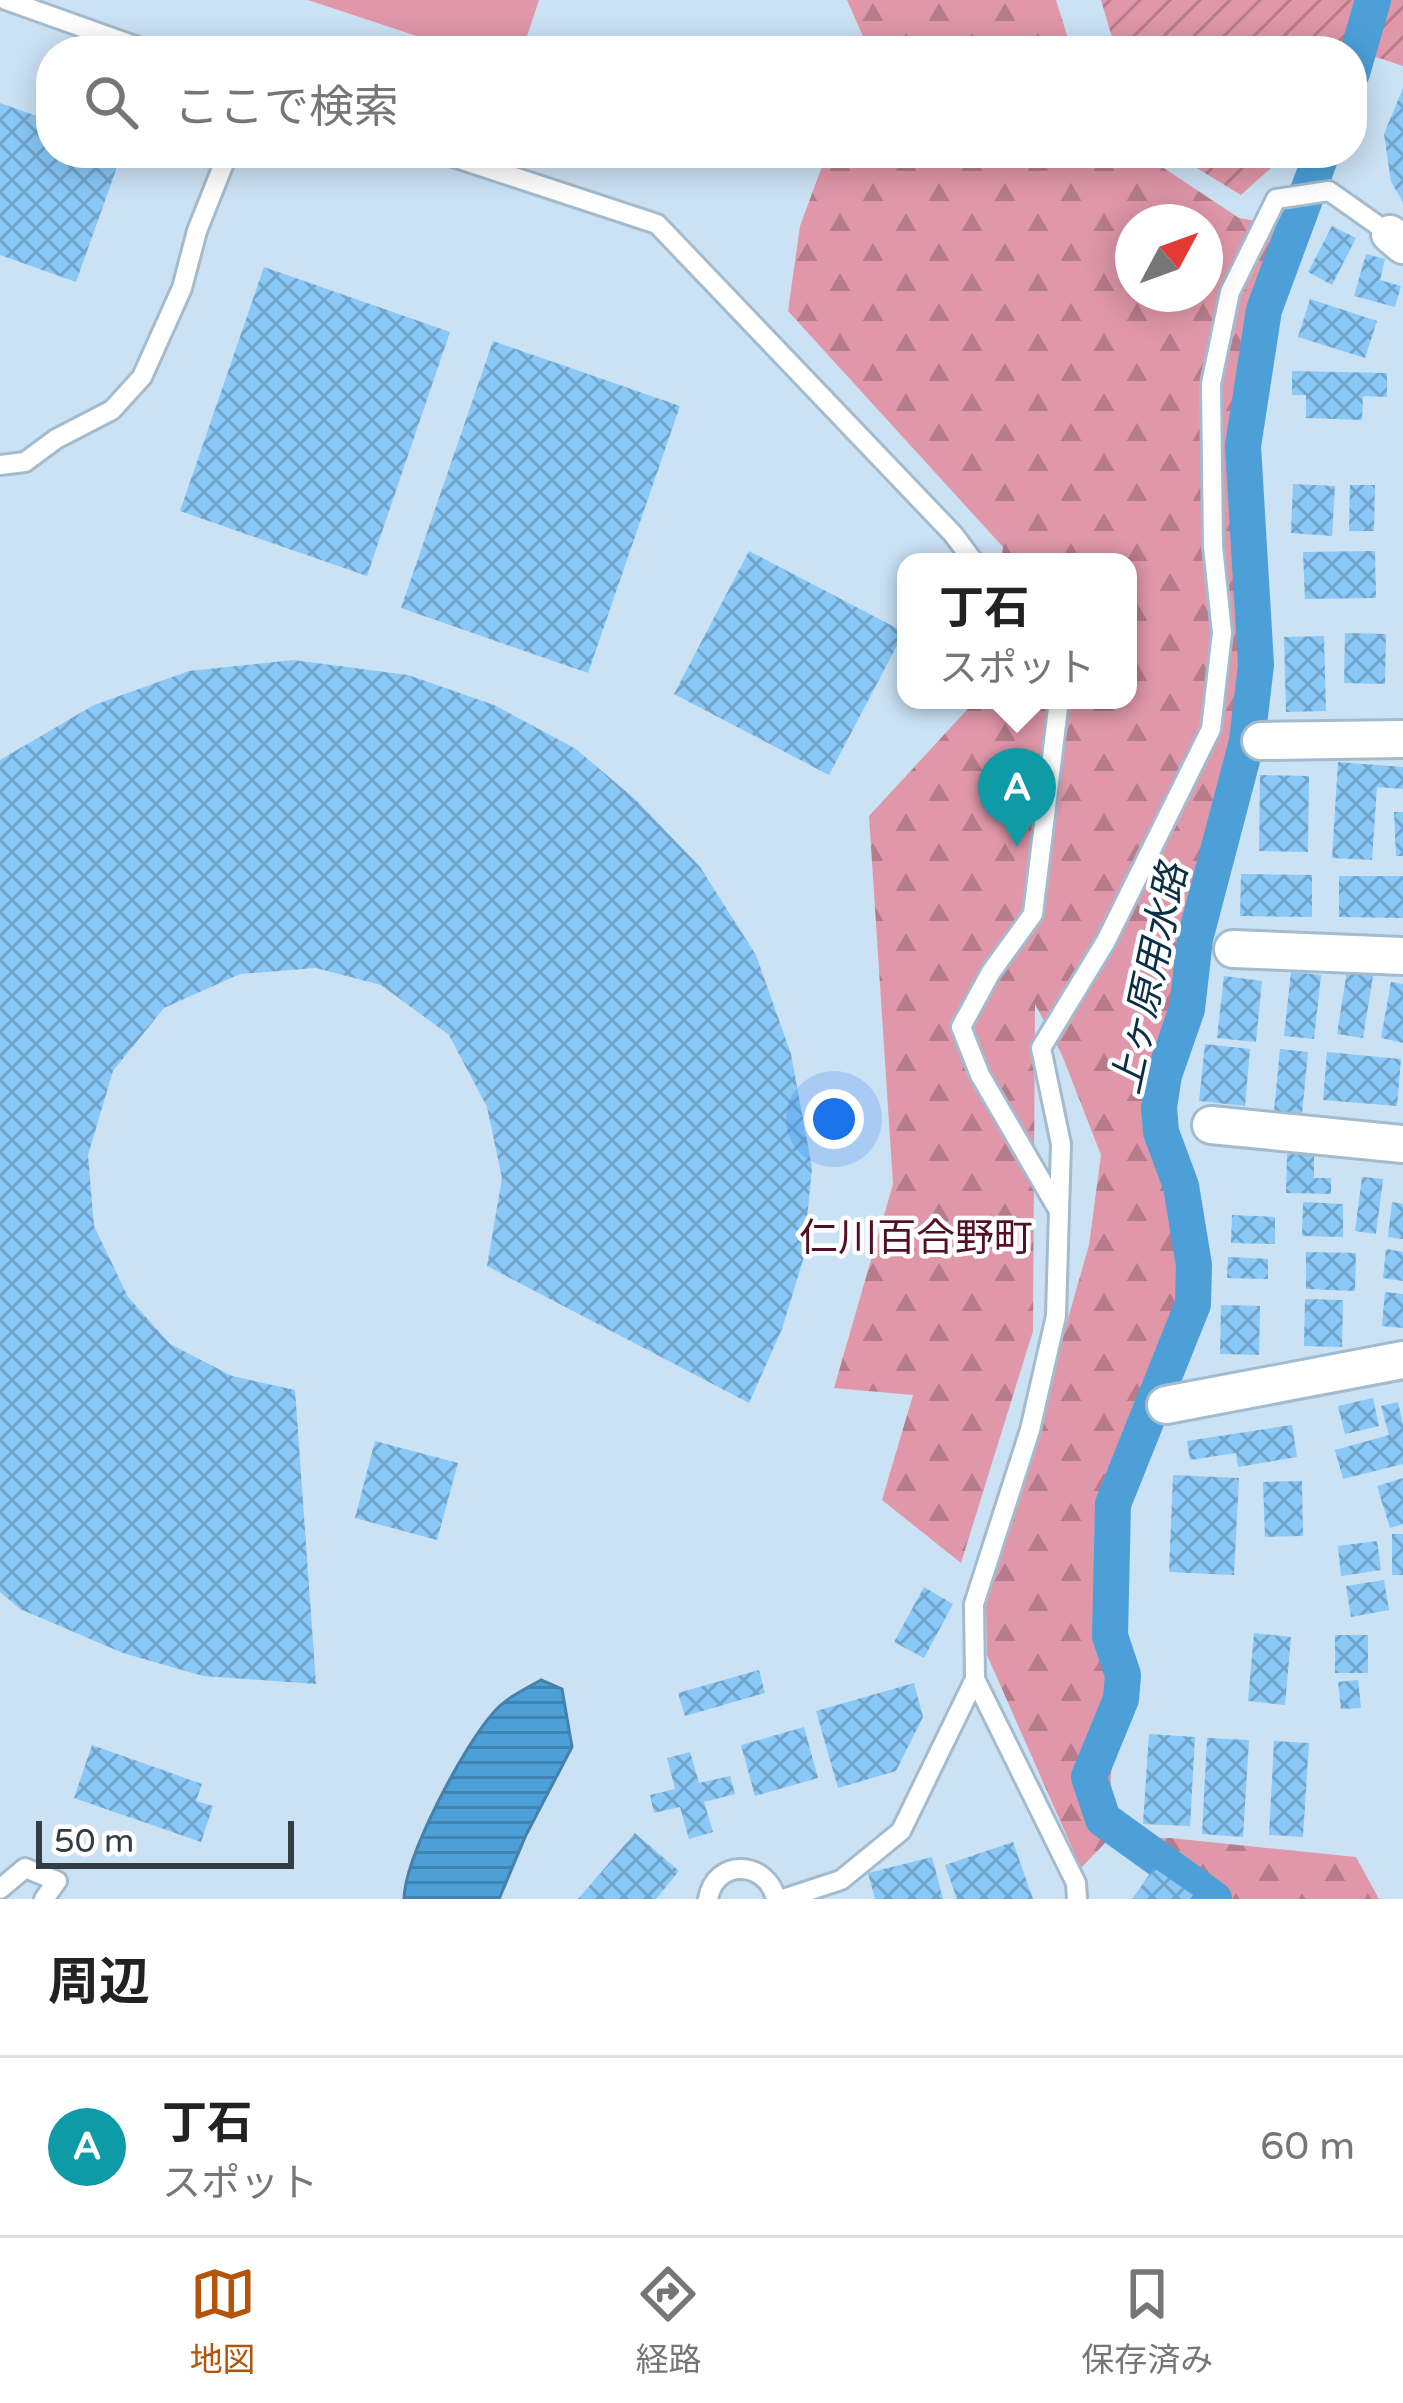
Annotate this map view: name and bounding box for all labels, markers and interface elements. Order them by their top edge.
search box [36,36,1367,168]
icon: search [78,69,144,135]
text: ここで検索 [174,81,399,135]
north arrow [1115,204,1223,312]
popup [897,553,1137,709]
text: 丁石 [939,582,1029,636]
text: スポット [939,645,1095,692]
pin: A [978,748,1056,847]
water label: 上ヶ原用水路 [1103,857,1198,1098]
your location [804,1089,864,1149]
district label: 仁川百合野町 [799,1215,1033,1262]
scale bar [36,1815,294,1868]
text: 50 m [54,1822,134,1861]
text: 周辺 [48,1952,150,2014]
text: 丁石 [162,2097,252,2151]
text: A [72,2123,102,2170]
text: 60 m [1260,2123,1355,2170]
text: スポット [162,2160,318,2207]
tab: 地図 [190,2261,256,2381]
tab: 経路 [635,2261,701,2381]
tab: 保存済み [1081,2261,1213,2381]

